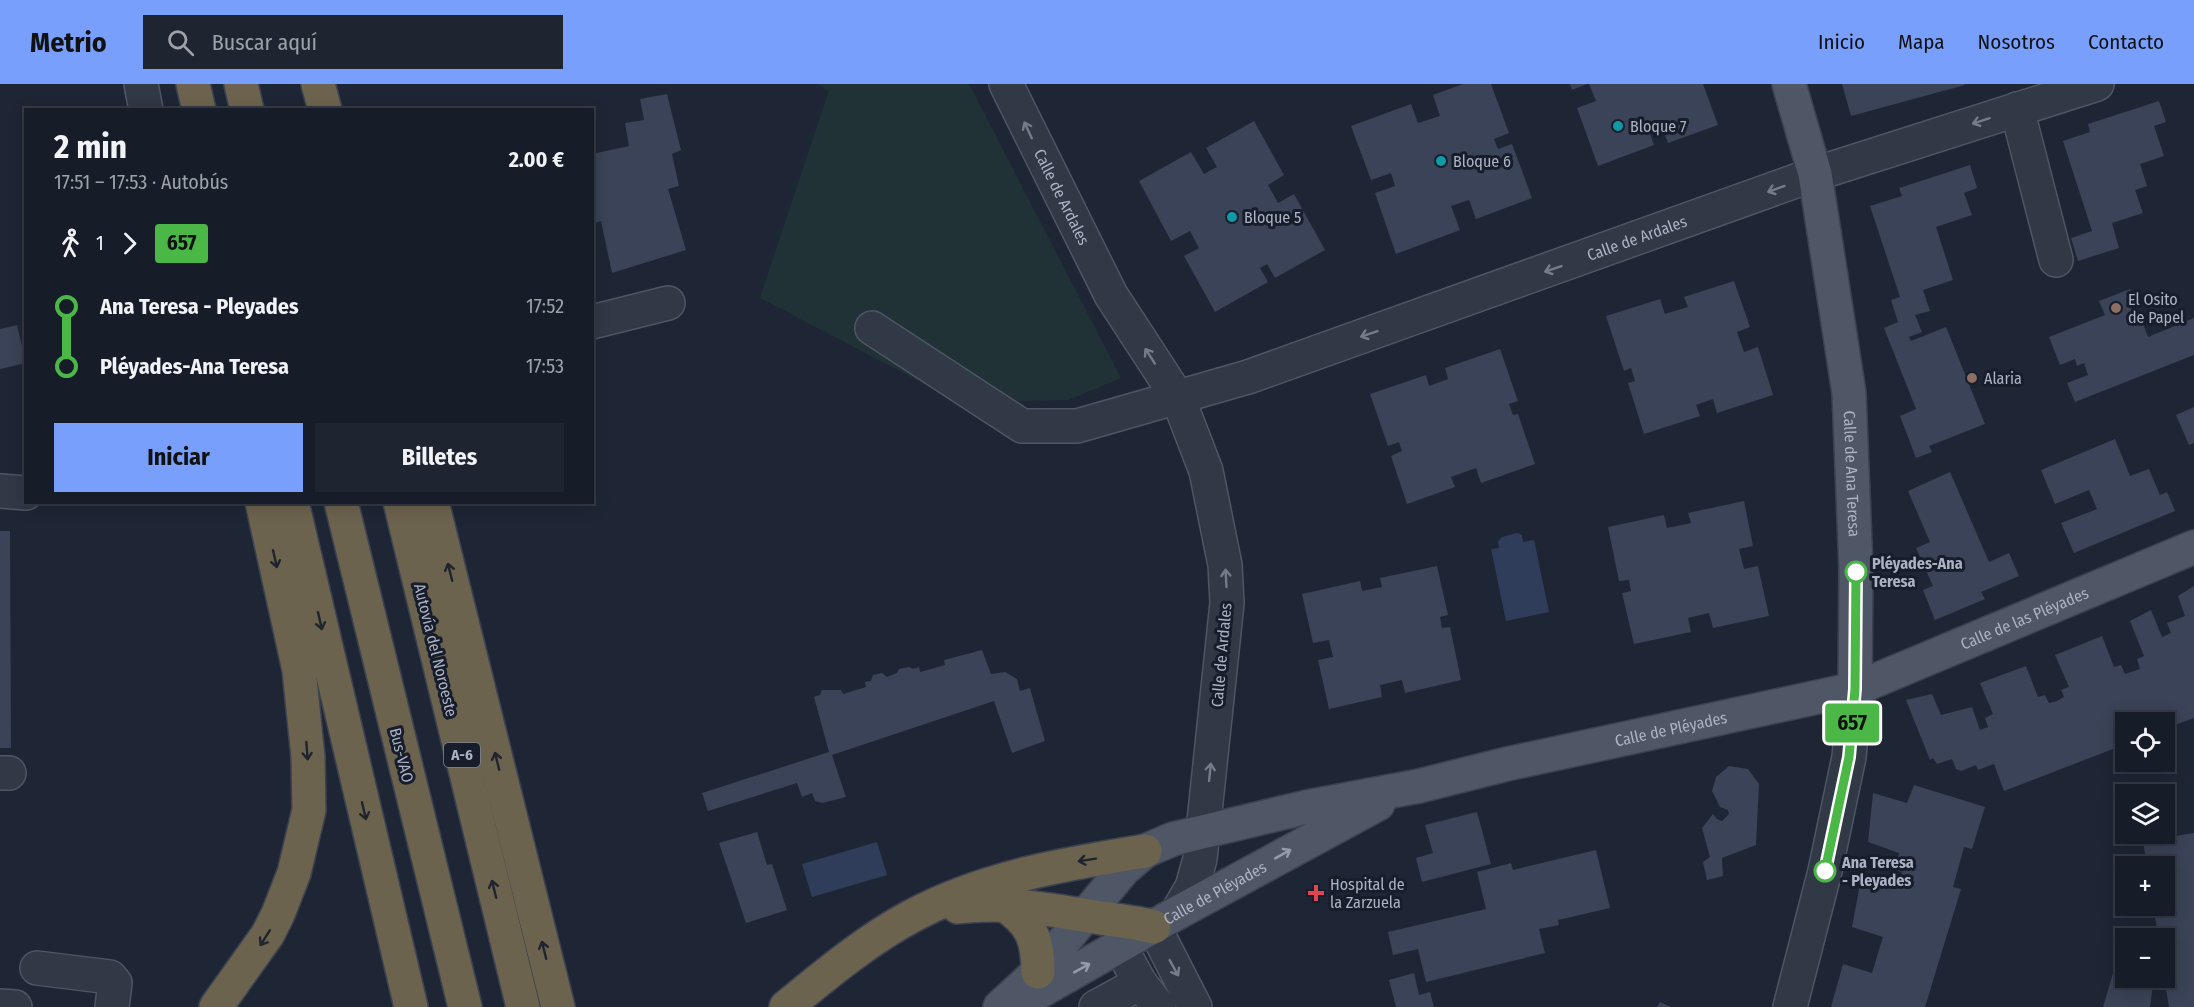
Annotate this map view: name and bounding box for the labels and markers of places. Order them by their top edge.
place label: Bloque 7 [1630,117,1687,136]
marker: Bloque 7 [1611,119,1625,133]
place label: Bloque 6 [1453,152,1511,171]
marker: Bloque 6 [1434,154,1448,168]
place label: Bloque 5 [1244,208,1301,227]
marker: Bloque 5 [1225,210,1239,224]
place label: El Osito de Papel [2128,290,2184,327]
marker: El Osito de Papel [2109,301,2123,315]
place label: Alaria [1984,369,2022,388]
marker: Alaria [1965,371,1979,385]
place label: Pléyades-Ana Teresa [1872,554,1963,591]
marker: Pléyades-Ana Teresa [1845,561,1867,583]
place label: Ana Teresa - Pleyades [1841,853,1914,890]
marker: Ana Teresa - Pleyades [1814,860,1836,882]
place label: Hospital de la Zarzuela [1330,875,1405,912]
marker: Hospital de la Zarzuela [1307,884,1325,902]

